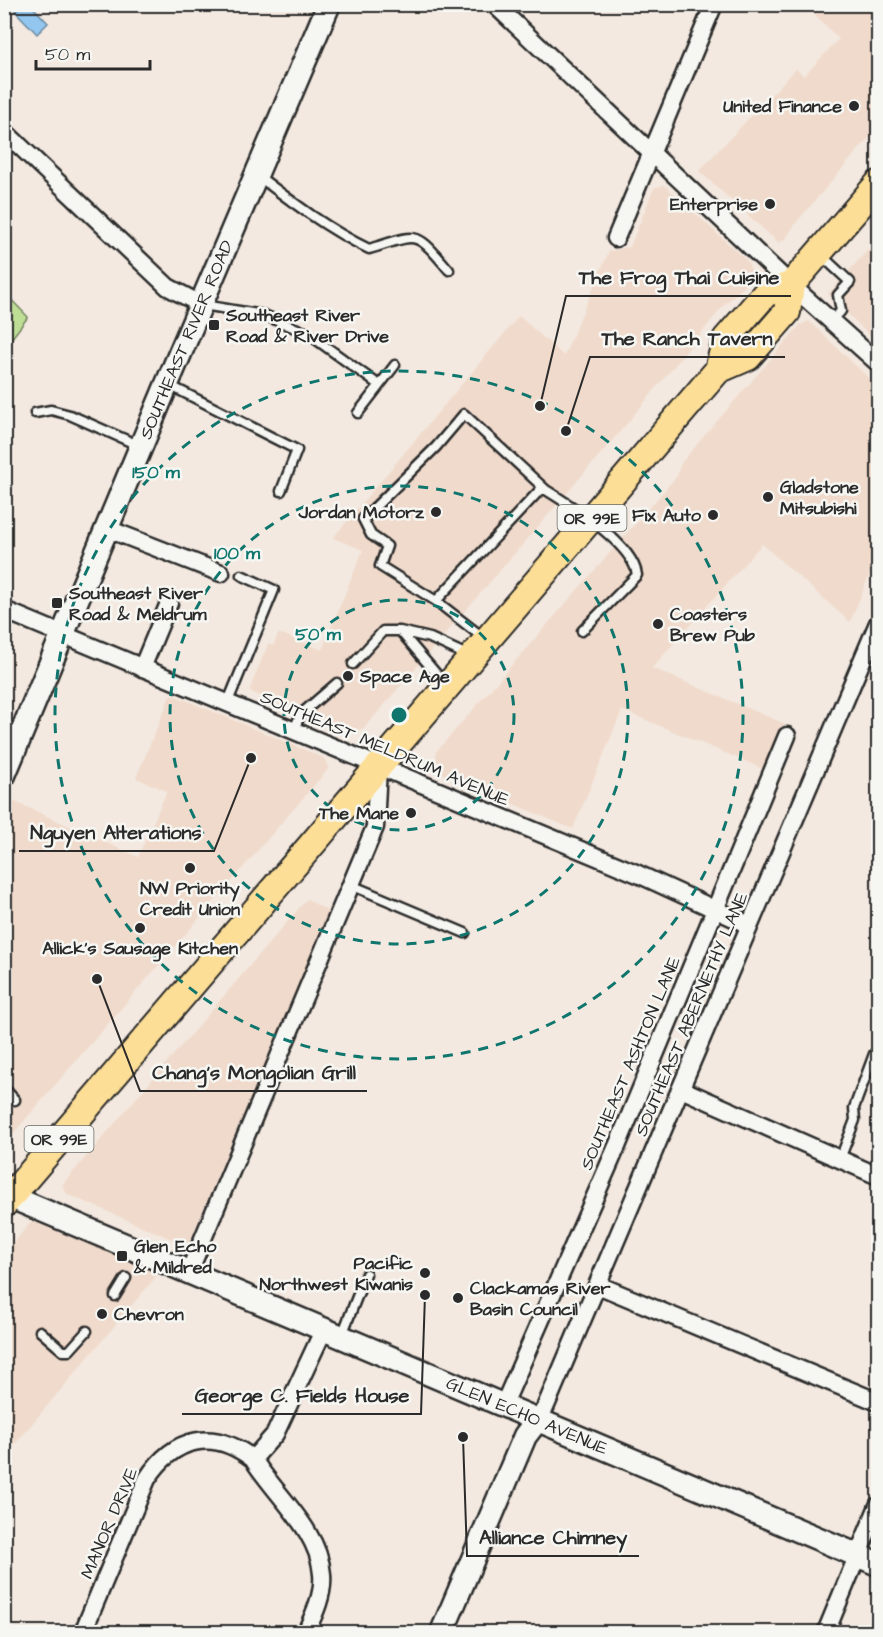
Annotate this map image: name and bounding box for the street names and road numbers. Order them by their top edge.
street label: SOUTHEAST RIVER ROAD [133,236,240,443]
road number: OR 99E [558,505,626,531]
street label: SOUTHEAST MELDRUM AVENUE [256,685,513,813]
street label: SOUTHEAST ABERNETHY LANE [629,888,754,1140]
street label: SOUTHEAST ASHTON LANE [574,952,687,1174]
road number: OR 99E [25,1126,94,1152]
street label: GLEN ECHO AVENUE [442,1371,612,1461]
street label: MANOR DRIVE [75,1463,144,1583]

